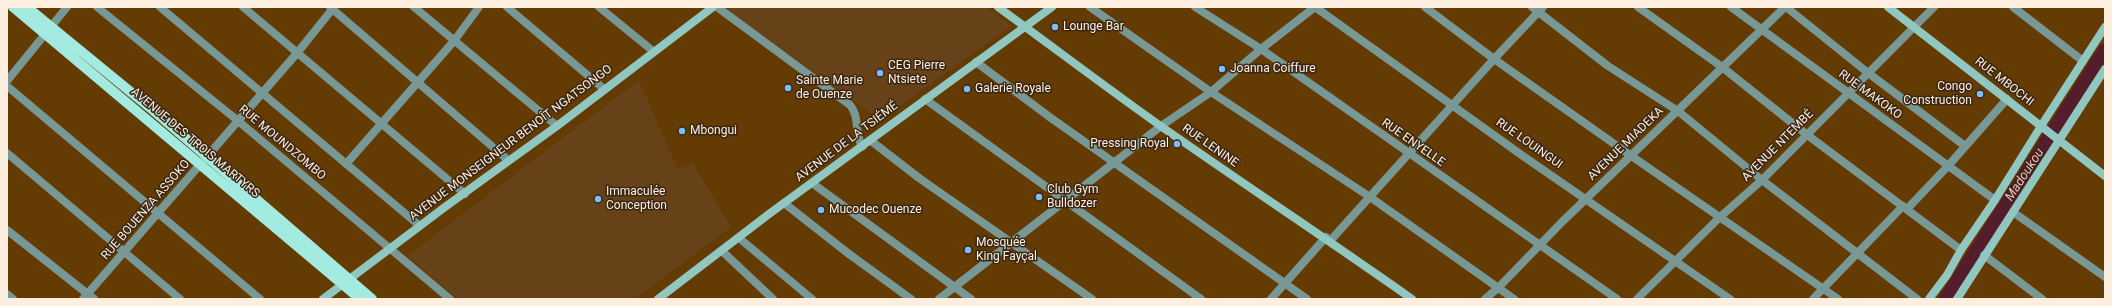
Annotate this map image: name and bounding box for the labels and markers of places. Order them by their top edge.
place label: Lounge Bar [1063,20,1124,34]
marker: Lounge Bar [1050,22,1060,32]
place label: CEG Pierre Ntsiete [888,59,945,87]
place label: Joanna Coiffure [1230,62,1316,76]
marker: Joanna Coiffure [1217,64,1227,74]
marker: CEG Pierre Ntsiete [875,68,885,78]
place label: Sainte Marie de Ouenze [796,74,863,102]
place label: Congo Construction [1903,80,1972,108]
place label: Galerie Royale [975,82,1051,96]
marker: Sainte Marie de Ouenze [783,83,793,93]
marker: Galerie Royale [962,84,972,94]
marker: Congo Construction [1975,89,1985,99]
place label: Mbongui [690,124,737,138]
marker: Mbongui [677,126,687,136]
place label: Pressing Royal [1090,137,1169,151]
marker: Pressing Royal [1172,139,1182,149]
place label: Club Gym Bulldozer [1047,183,1098,211]
place label: Immaculée Conception [606,185,667,213]
marker: Club Gym Bulldozer [1034,192,1044,202]
marker: Immaculée Conception [593,194,603,204]
place label: Mucodec Ouenze [829,203,922,217]
marker: Mucodec Ouenze [816,205,826,215]
place label: Mosquée King Fayçal [976,236,1037,264]
marker: Mosquée King Fayçal [963,245,973,255]

